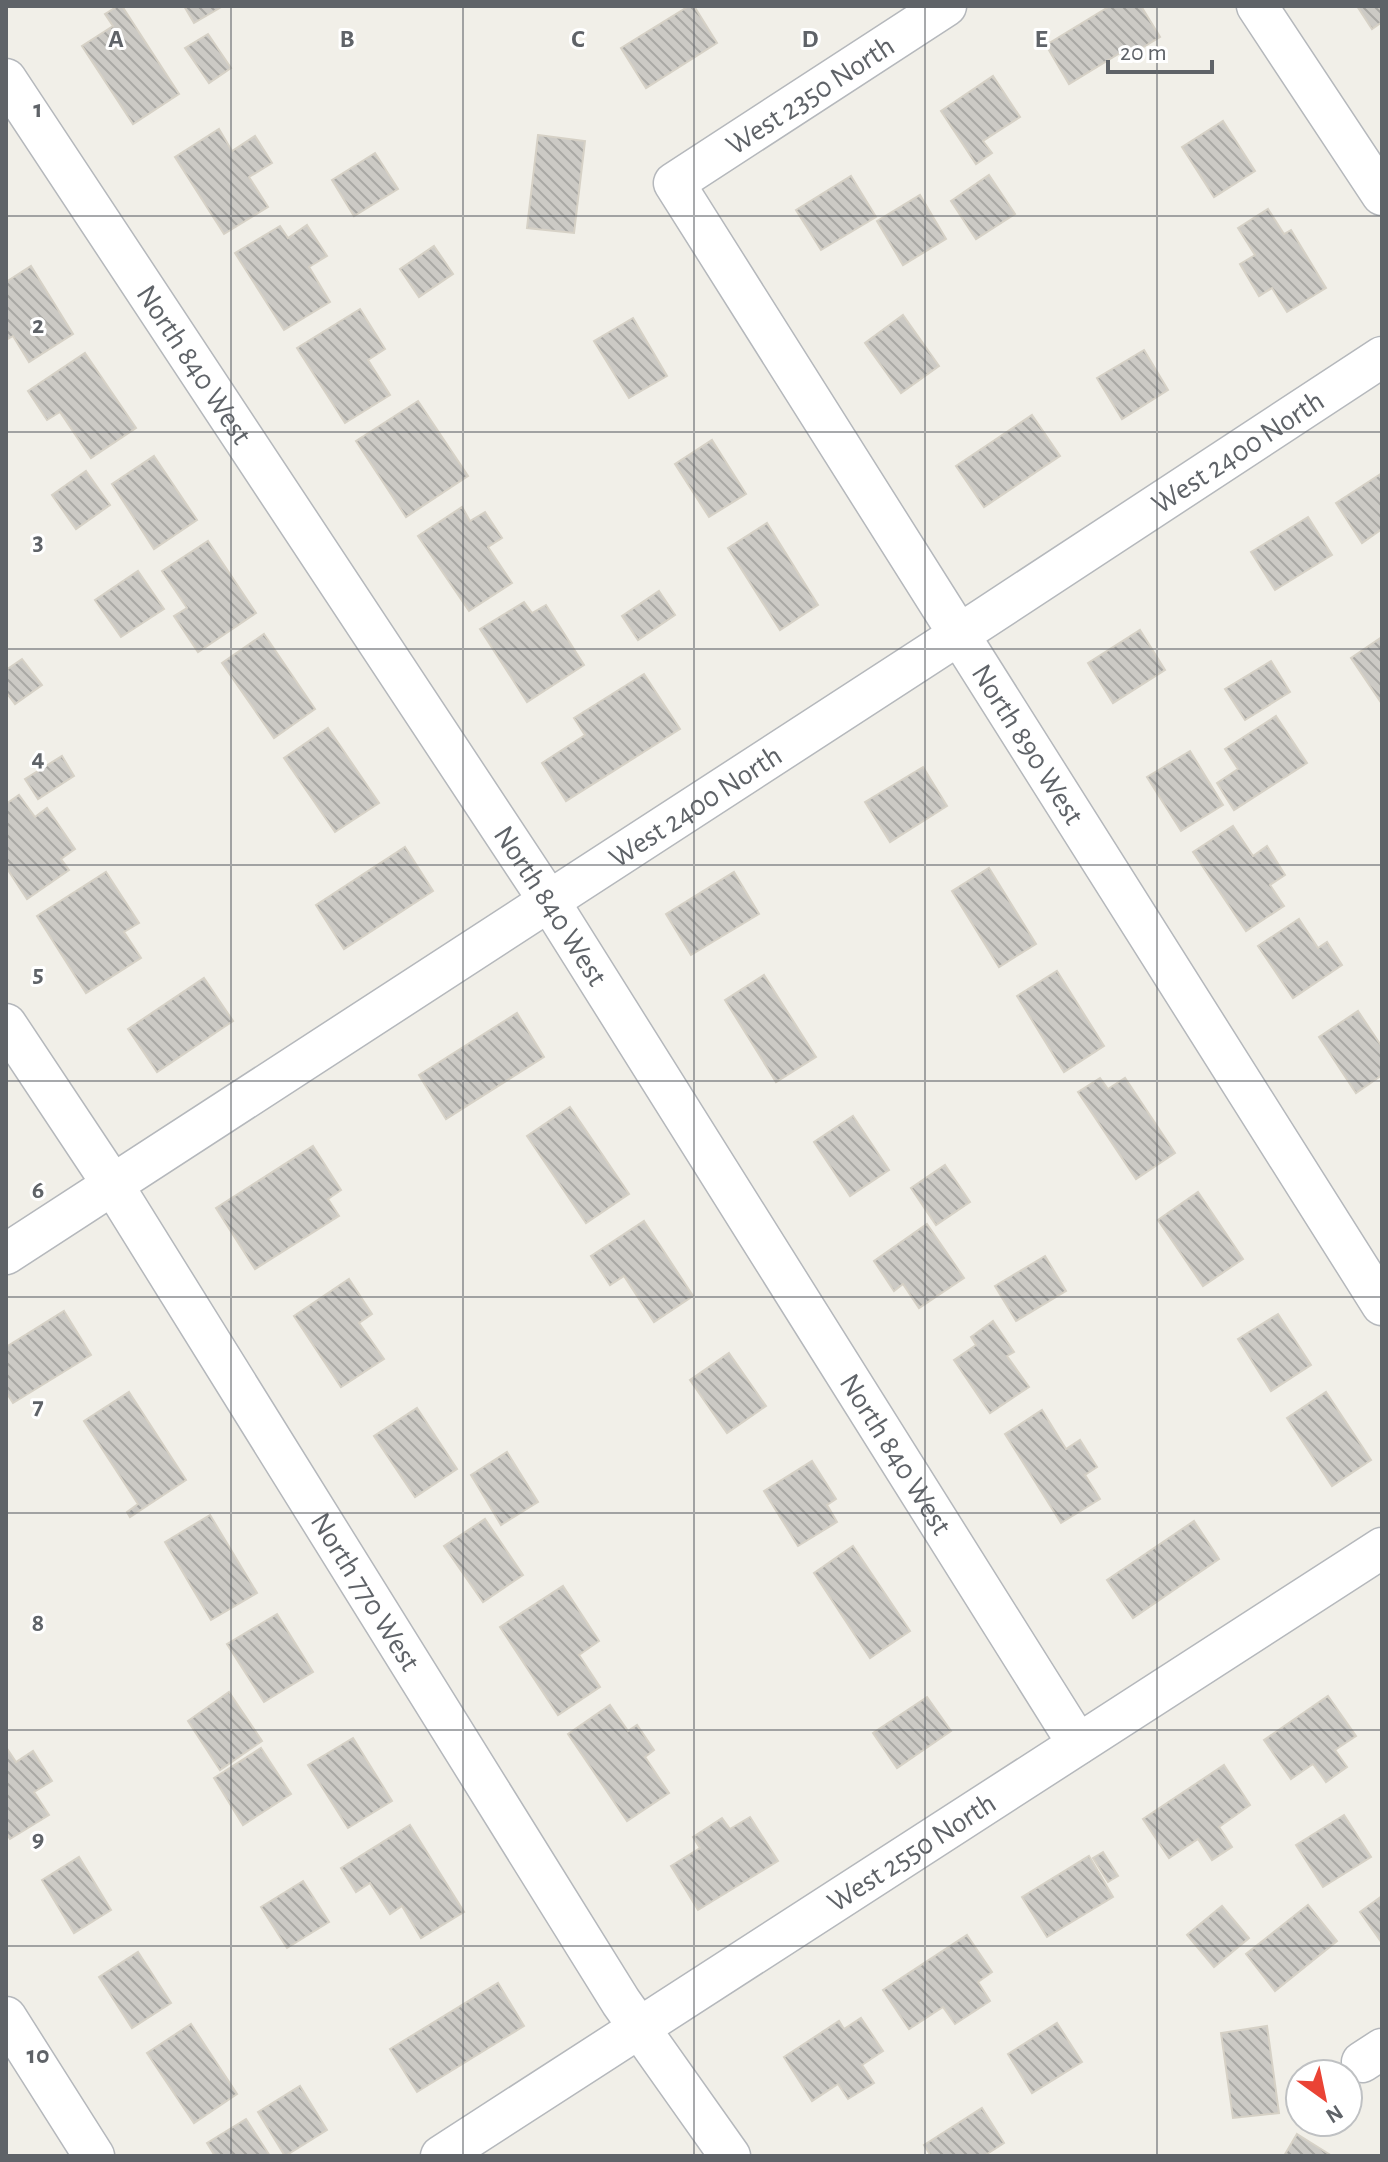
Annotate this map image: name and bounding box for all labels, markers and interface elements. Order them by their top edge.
scale bar [1108,24,1212,74]
text: A [108,26,124,52]
text: B [339,26,355,52]
text: C [571,26,585,52]
text: D [801,26,819,52]
text: E [1034,26,1048,52]
street label: West 2350 North [721,31,900,161]
text: 20 m [1120,41,1167,65]
text: 1 [33,96,43,122]
street label: North 840 West [131,280,257,450]
text: 2 [32,312,44,338]
street label: West 2400 North [1147,385,1330,520]
text: 3 [32,529,44,555]
street label: North 890 West [966,659,1089,831]
street label: West 2400 North [604,740,787,874]
text: 4 [31,745,45,771]
street label: North 840 West [488,821,612,992]
text: 5 [32,961,44,987]
text: 6 [32,1177,44,1203]
street label: North 840 West [834,1369,957,1541]
text: 7 [32,1393,44,1419]
street label: North 770 West [305,1508,425,1677]
text: 8 [32,1610,44,1636]
street label: West 2550 North [822,1788,1001,1918]
text: 9 [32,1826,44,1852]
text: 10 [27,2042,49,2068]
north arrow [1284,2058,1364,2138]
text: N [1322,2101,1347,2127]

